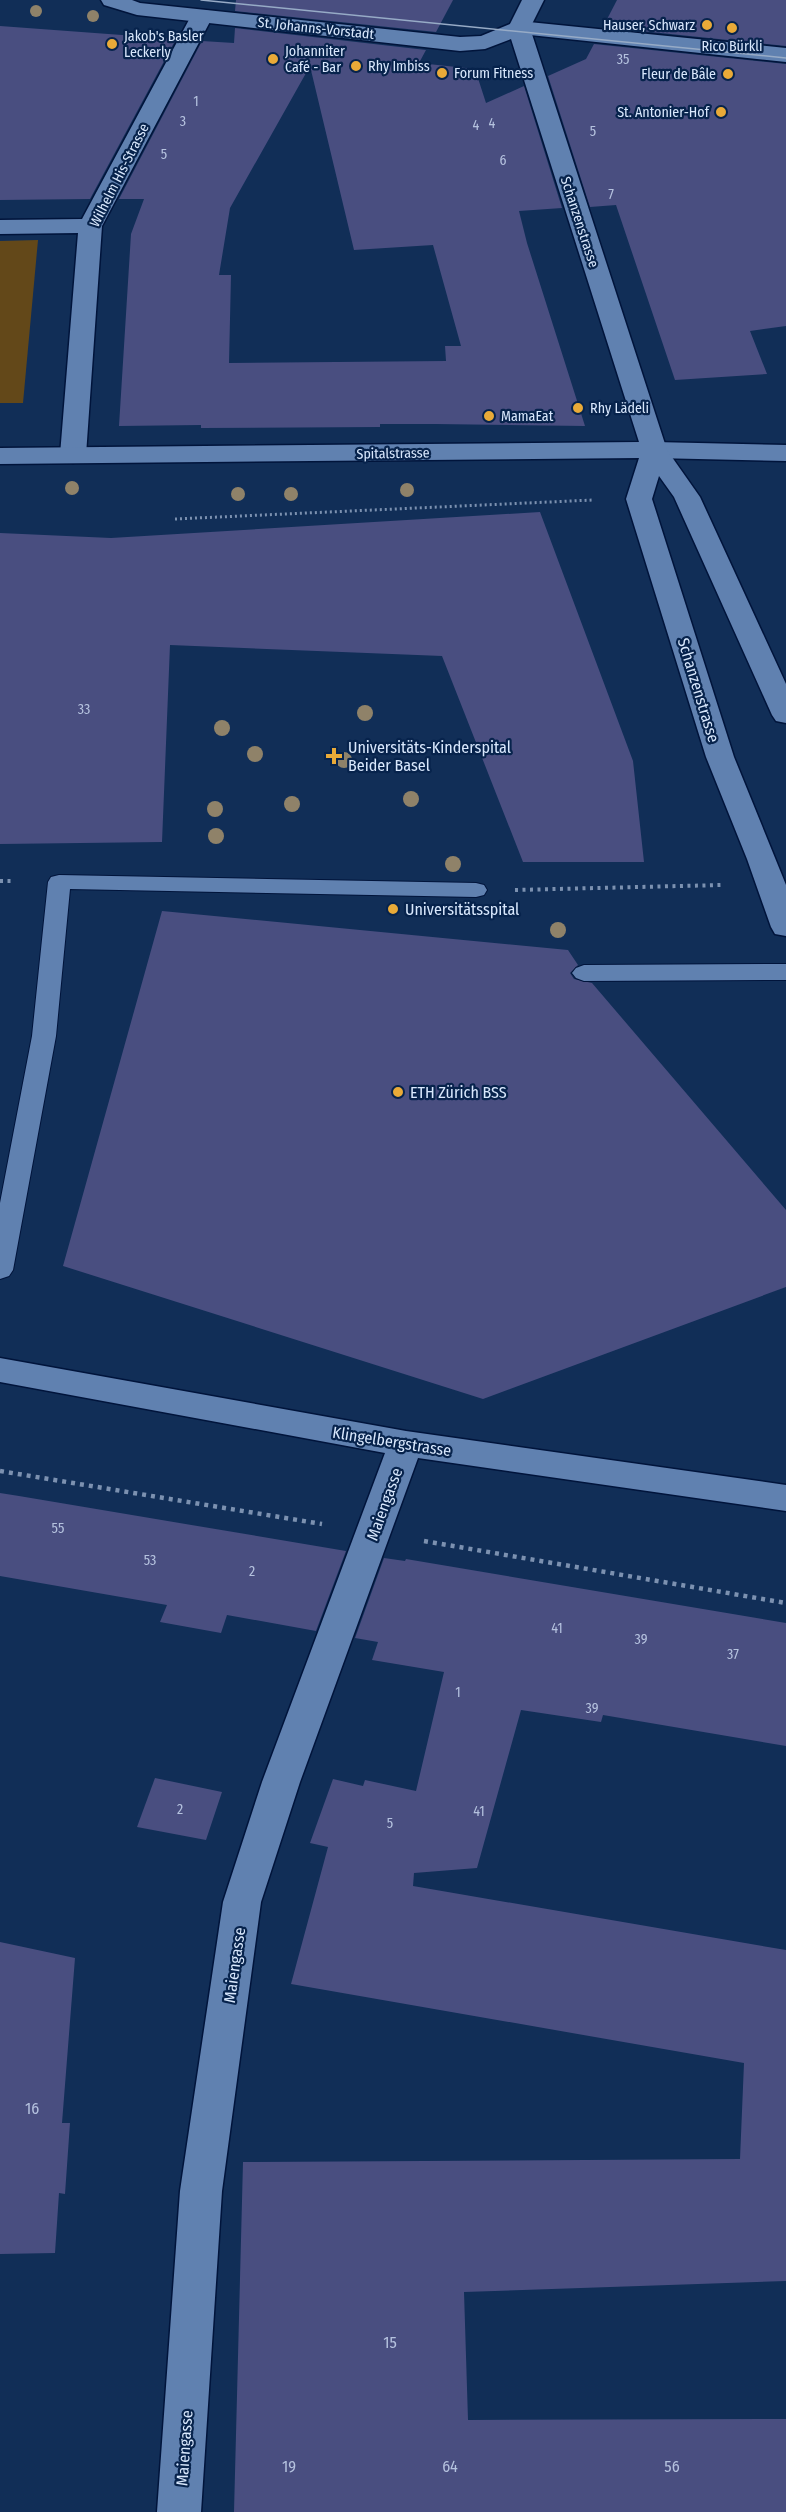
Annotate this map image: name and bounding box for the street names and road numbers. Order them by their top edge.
street label: St. Johanns-Vorstadt [257,14,375,43]
street label: Wilhelm His-Strasse [86,121,153,230]
street label: Schanzenstrasse [557,174,602,270]
street label: Spitalstrasse [356,444,430,463]
street label: Schanzenstrasse [674,636,723,745]
street label: Klingelbergstrasse [331,1423,453,1460]
street label: Maiengasse [363,1465,406,1543]
street label: Maiengasse [220,1926,249,2004]
street label: Maiengasse [172,2409,197,2487]

